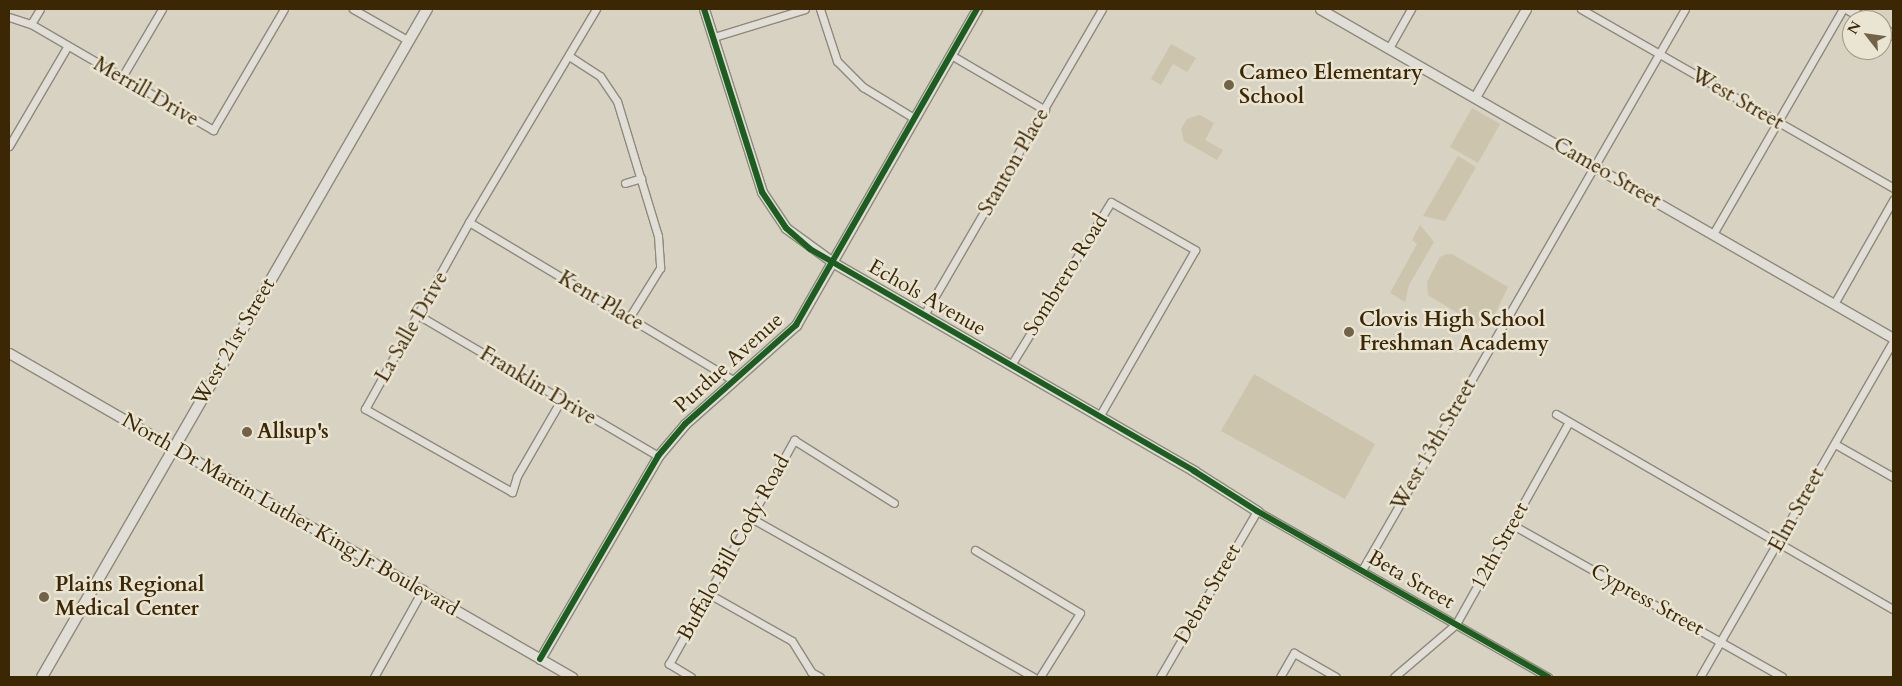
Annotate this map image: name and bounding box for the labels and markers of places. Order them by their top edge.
place label: Cameo Elementary School [1239,60,1423,110]
marker: Cameo Elementary School [1223,79,1235,91]
place label: Clovis High School Freshman Academy [1359,307,1549,357]
marker: Clovis High School Freshman Academy [1343,326,1355,338]
place label: Allsup's [257,419,329,445]
marker: Allsup's [241,426,253,438]
place label: Plains Regional Medical Center [55,572,204,622]
marker: Plains Regional Medical Center [37,590,51,604]

